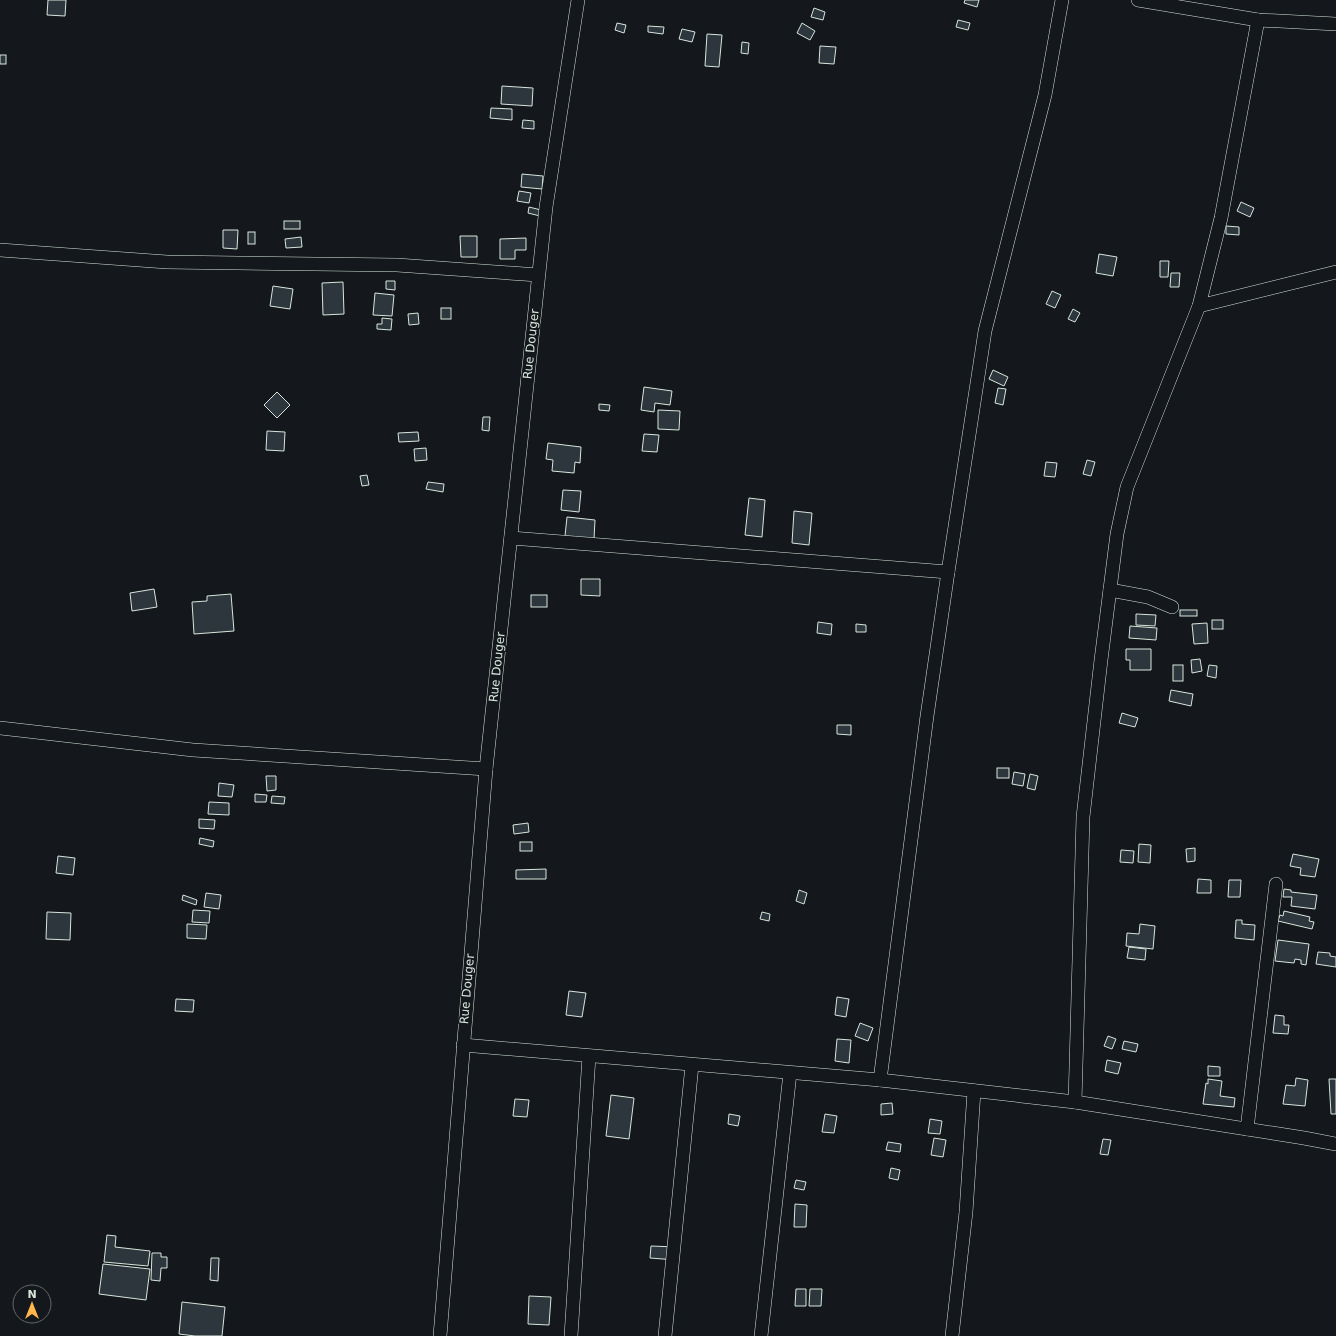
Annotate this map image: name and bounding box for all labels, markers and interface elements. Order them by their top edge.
street label: Rue Douger [520,308,542,380]
street label: Rue Douger [486,631,508,703]
street label: Rue Douger [457,953,477,1025]
north arrow [12,1284,52,1324]
text: N [27,1288,37,1301]

